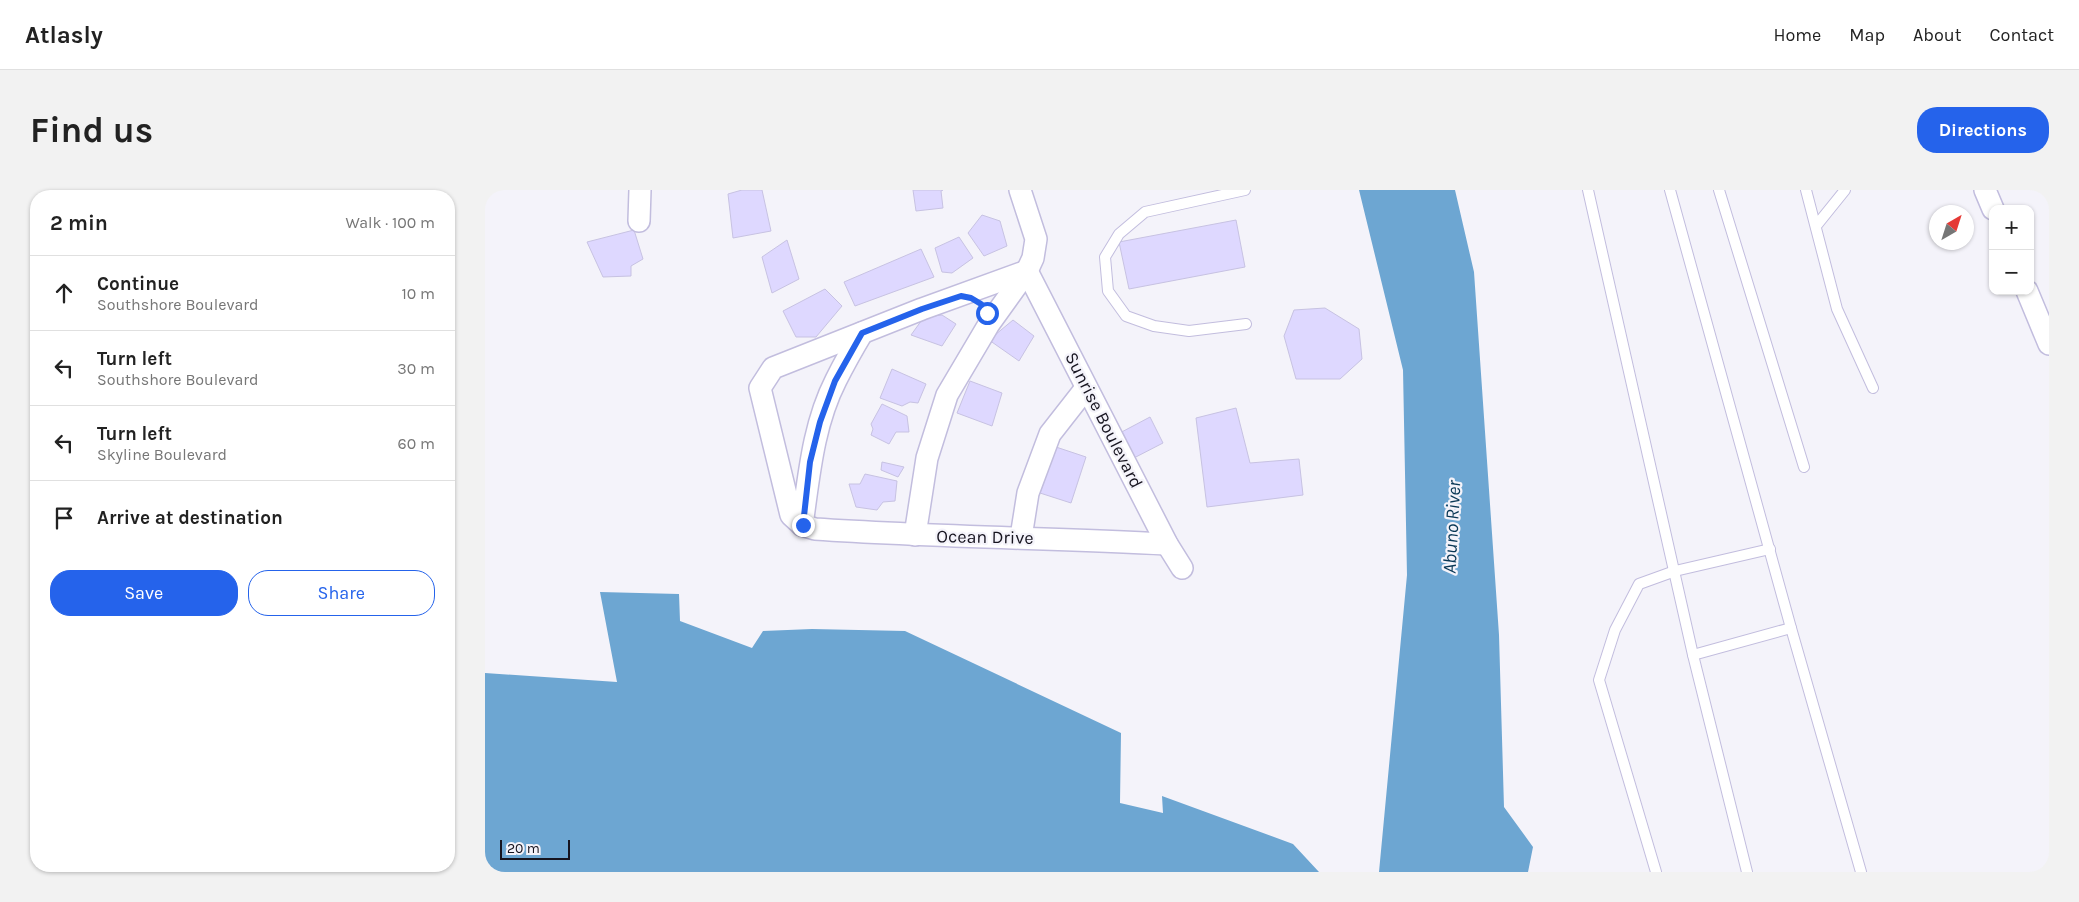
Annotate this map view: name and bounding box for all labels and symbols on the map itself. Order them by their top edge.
north arrow [1929,205,1974,250]
route start [976,302,999,325]
street label: Sunrise Boulevard [1060,348,1148,492]
water label: Abuno River [1439,478,1466,574]
route end [792,514,815,537]
street label: Ocean Drive [936,525,1034,549]
scale bar [500,837,570,860]

